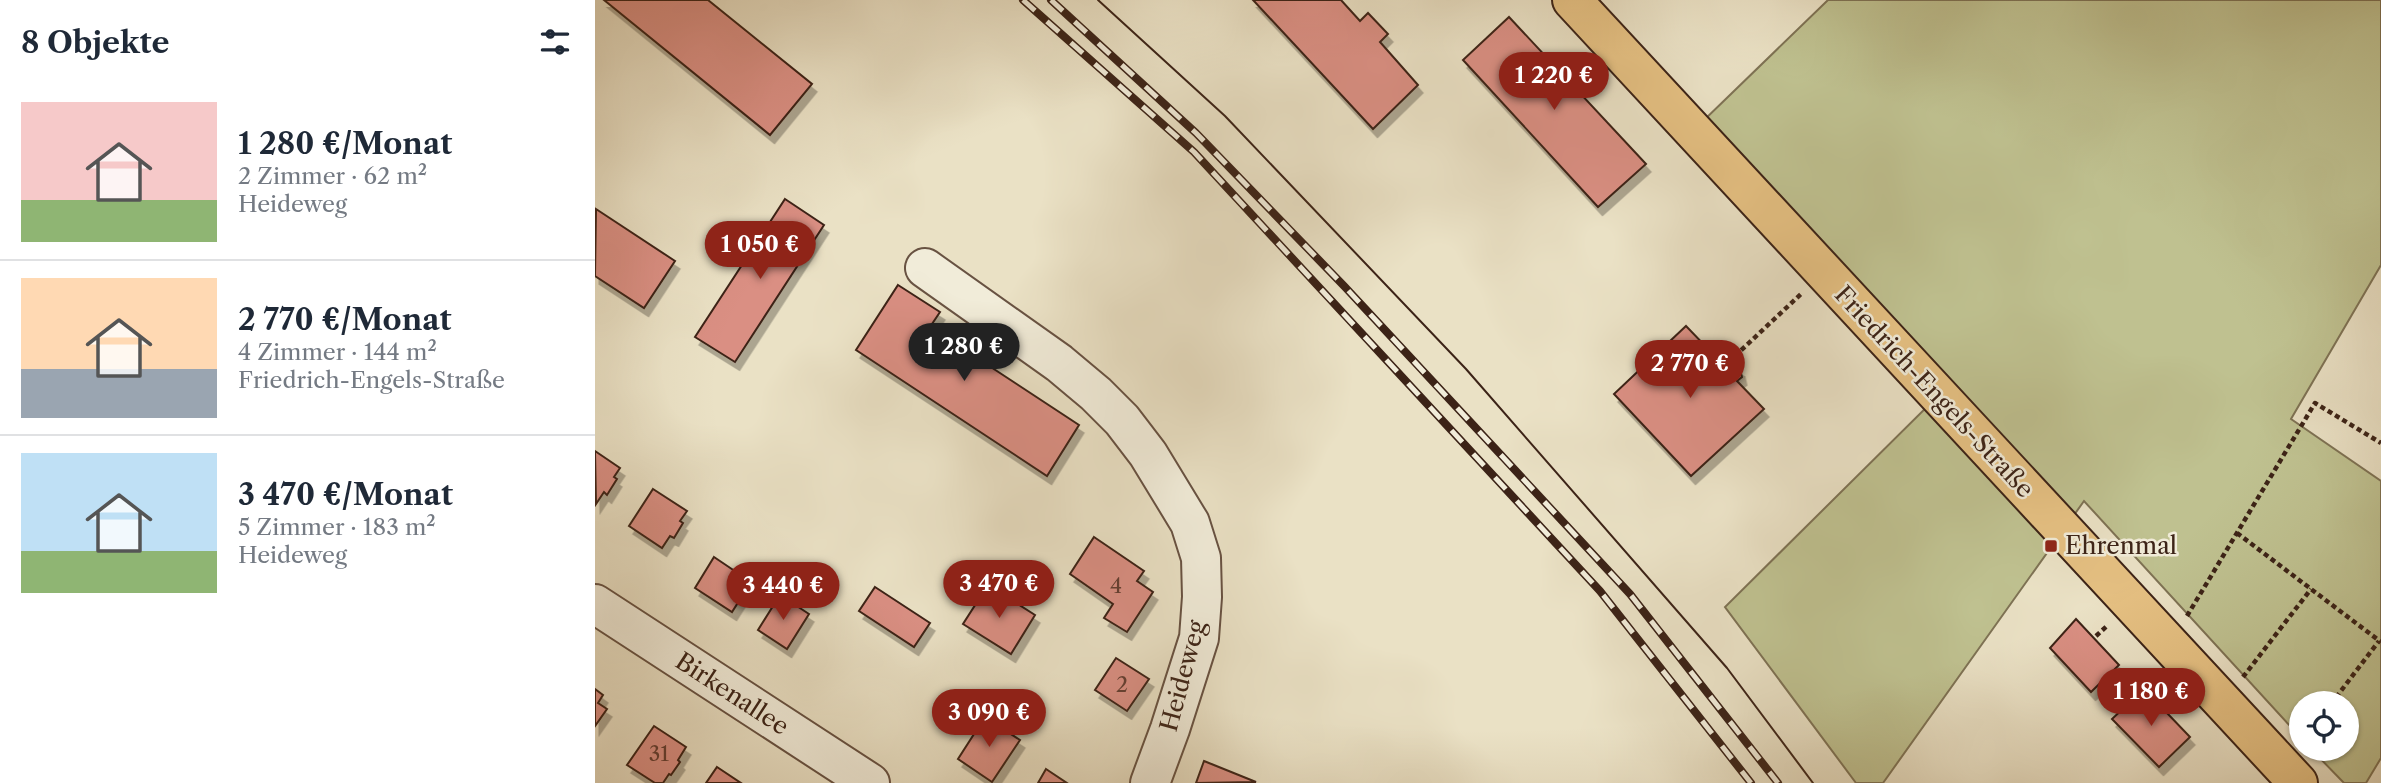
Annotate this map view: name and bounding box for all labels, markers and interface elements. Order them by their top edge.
icon: filters [536,23,574,61]
text: 8 Objekte [21,24,169,61]
pin: 1 220 € [1489,52,1619,112]
text: 1 220 € [1515,61,1593,89]
text: 1 280 €/Monat [238,125,452,162]
icon: home [77,130,161,214]
text: 2 Zimmer · 62 m² [238,162,427,190]
text: Heideweg [238,190,347,218]
pin: 1 050 € [695,222,825,281]
text: 1 050 € [721,230,799,258]
street label: Friedrich-Engels-Straße [1829,280,2040,503]
text: 2 770 €/Monat [238,301,452,338]
icon: home [77,306,161,390]
pin: 1 280 € [899,324,1029,383]
text: 1 280 € [925,332,1003,360]
text: 4 Zimmer · 144 m² [238,338,437,366]
pin: 2 770 € [1625,340,1755,400]
text: 2 770 € [1651,349,1729,377]
text: Friedrich-Engels-Straße [238,366,505,394]
text: 3 470 €/Monat [238,476,453,513]
icon: home [77,481,161,565]
text: 5 Zimmer · 183 m² [238,513,436,541]
place label: Ehrenmal [2065,531,2177,560]
marker: Ehrenmal [2043,538,2059,554]
text: Heideweg [238,541,347,569]
pin: 3 470 € [934,560,1064,620]
pin: 3 440 € [718,562,848,622]
text: 3 470 € [959,569,1039,597]
text: 3 440 € [742,571,824,599]
house number: 4 [1110,573,1122,598]
street label: Heideweg [1154,617,1211,735]
street label: Birkenallee [670,646,794,741]
pin: 1 180 € [2086,668,2216,728]
house number: 2 [1116,672,1128,697]
text: 1 180 € [2113,677,2189,705]
pin: 3 090 € [924,690,1054,749]
map controls [2289,691,2359,761]
button: locate [2289,691,2359,761]
text: 3 090 € [948,698,1030,726]
house number: 31 [649,741,669,766]

